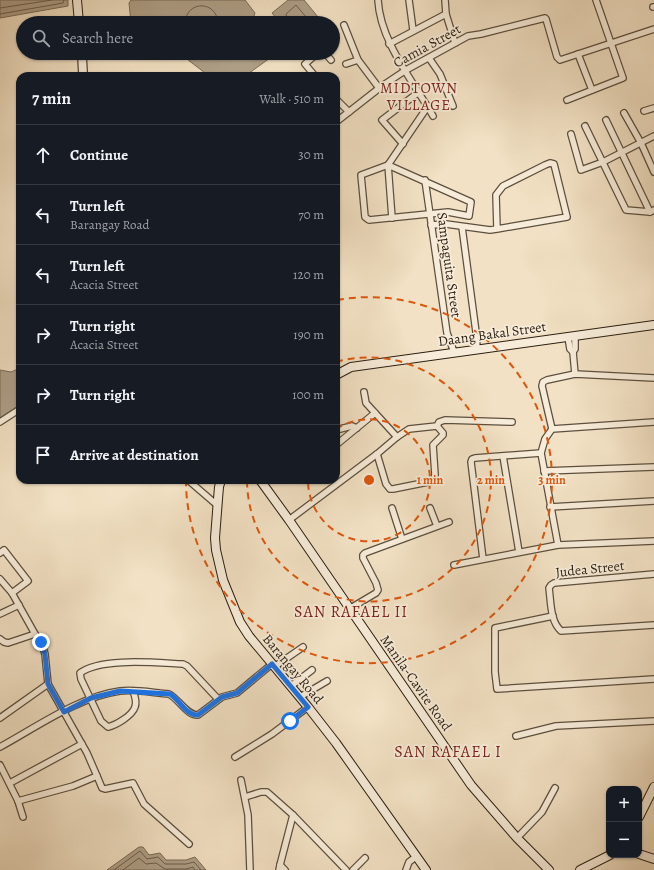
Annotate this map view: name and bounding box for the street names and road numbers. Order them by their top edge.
street label: Camia Street [390,19,465,72]
street label: Sampaguita Street [432,211,466,319]
street label: Daang Bakal Street [437,317,548,351]
street label: Judea Street [555,556,626,582]
street label: Barangay Road [258,630,328,708]
street label: Manila-Cavite Road [376,631,457,735]

